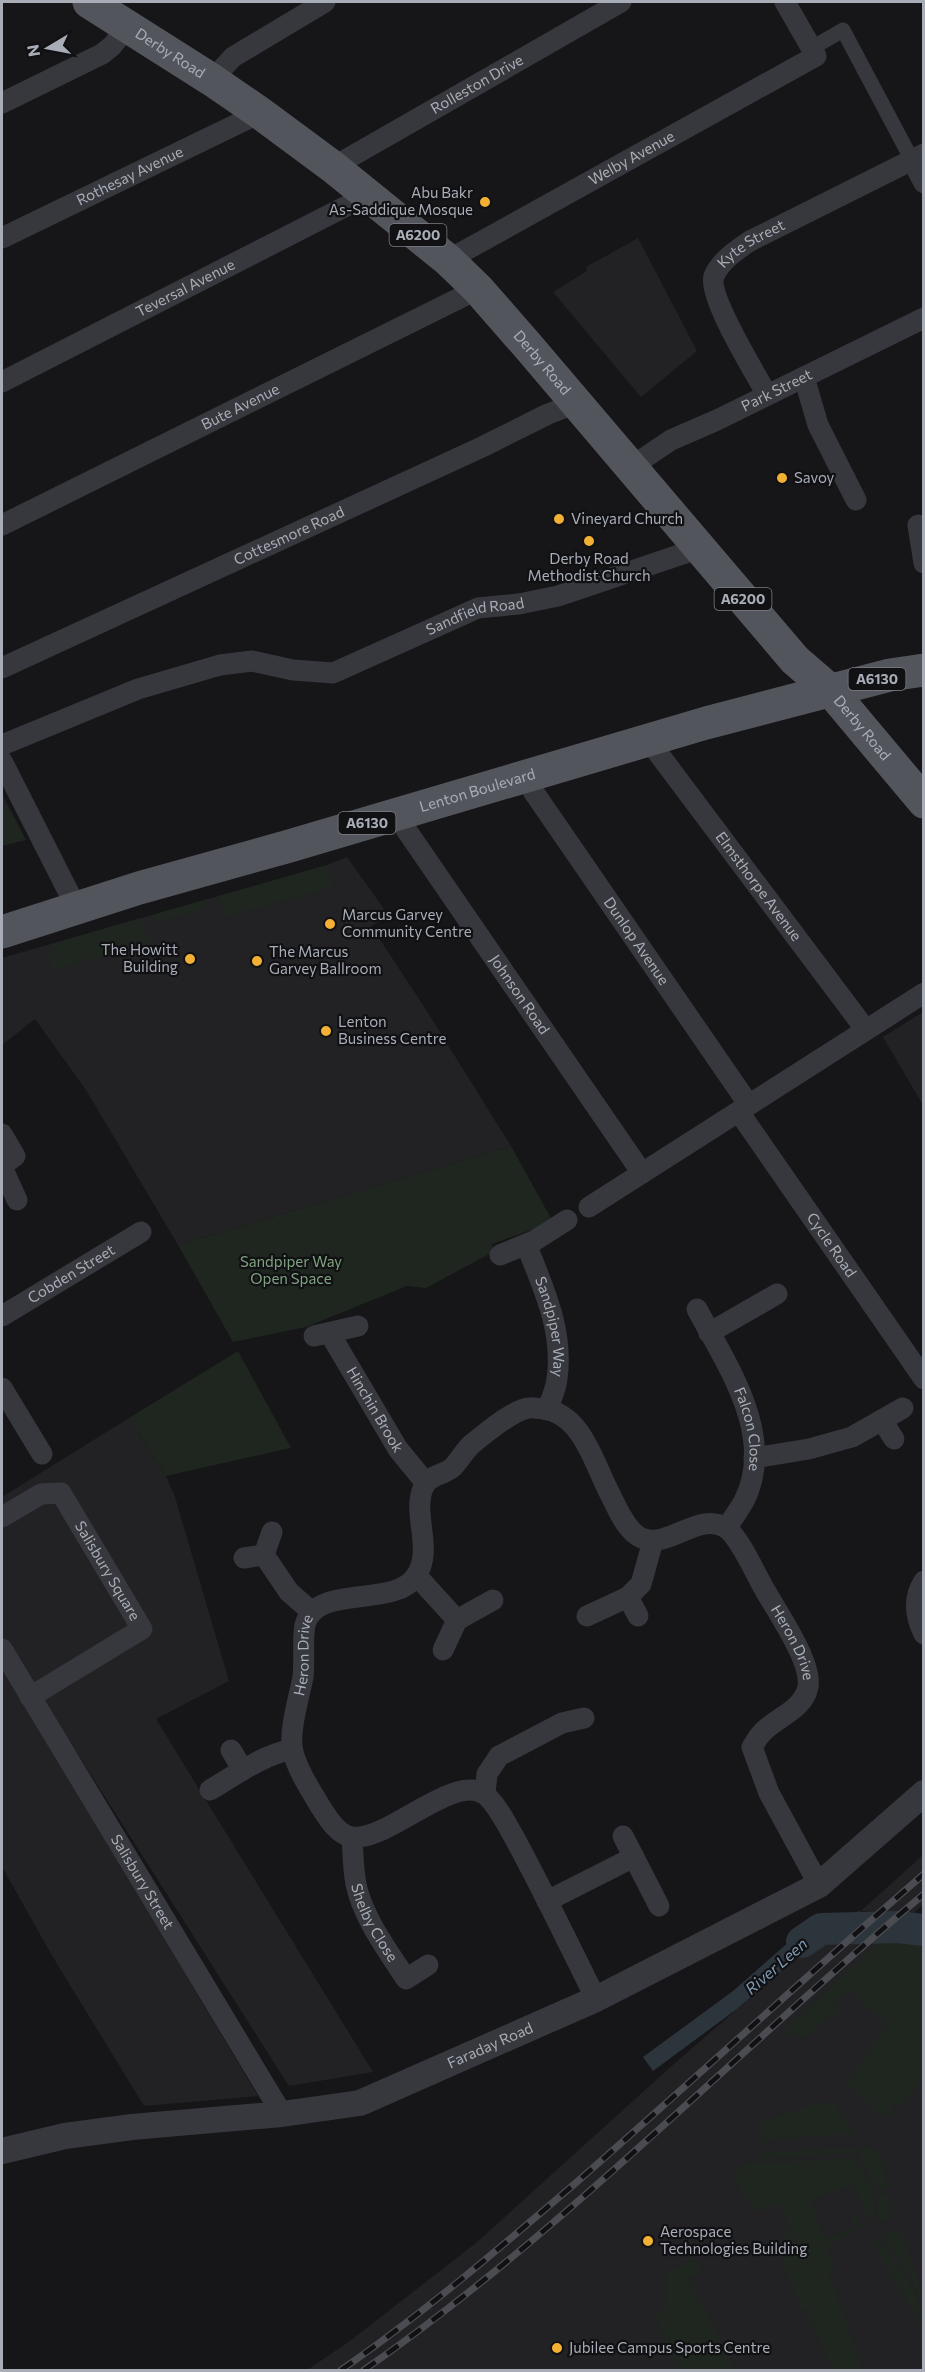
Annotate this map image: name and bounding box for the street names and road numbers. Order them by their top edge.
street label: Derby Road [132,24,209,81]
street label: Rolleston Drive [427,50,526,117]
street label: Welby Avenue [585,126,677,188]
street label: Rothesay Avenue [73,142,186,209]
street label: Kyte Street [713,215,787,271]
road number: A6200 [390,224,446,246]
street label: Teversal Avenue [132,255,238,320]
street label: Derby Road [510,326,575,398]
street label: Park Street [738,365,815,415]
street label: Bute Avenue [198,379,282,433]
street label: Cottesmore Road [230,502,347,568]
road number: A6200 [714,588,771,610]
street label: Sandfield Road [423,593,526,638]
road number: A6130 [848,668,906,690]
street label: Derby Road [830,691,895,763]
street label: Lenton Boulevard [417,764,537,815]
road number: A6130 [338,812,395,834]
street label: Elmsthorpe Avenue [712,828,806,944]
street label: Dunlop Avenue [601,893,674,988]
street label: Johnson Road [487,951,554,1037]
street label: Cycle Road [803,1209,861,1280]
street label: Cobden Street [24,1240,118,1306]
street label: Sandpiper Way [532,1274,569,1378]
street label: Hinchin Brook [343,1363,408,1455]
street label: Falcon Close [731,1384,765,1472]
street label: Salisbury Square [72,1517,145,1623]
street label: Heron Drive [768,1601,818,1681]
street label: Heron Drive [289,1611,316,1697]
street label: Salisbury Street [108,1831,179,1932]
street label: Shelby Close [348,1881,402,1965]
street label: Faraday Road [444,2018,536,2071]

